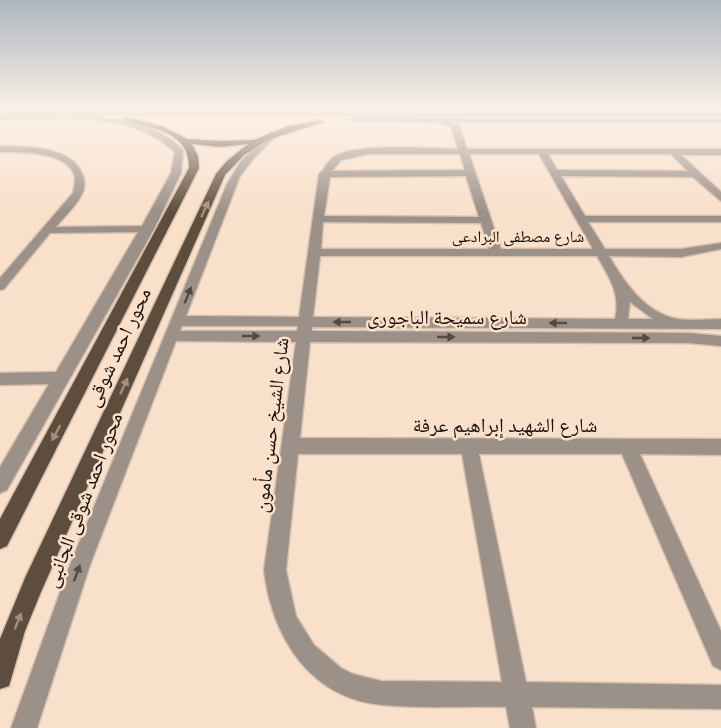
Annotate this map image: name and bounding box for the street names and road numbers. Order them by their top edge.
street label: شارع مصطفى البرادعى [452,227,584,247]
street label: محور احمد شوقى [80,284,156,410]
street label: شارع سميحة الباجورى [367,305,527,330]
street label: شارع الشيخ حسن مأمون [248,336,295,514]
street label: محور احمد شوقى الجانبى [39,409,127,591]
street label: شارع الشهيد إبراهيم عرفة [413,413,597,439]

